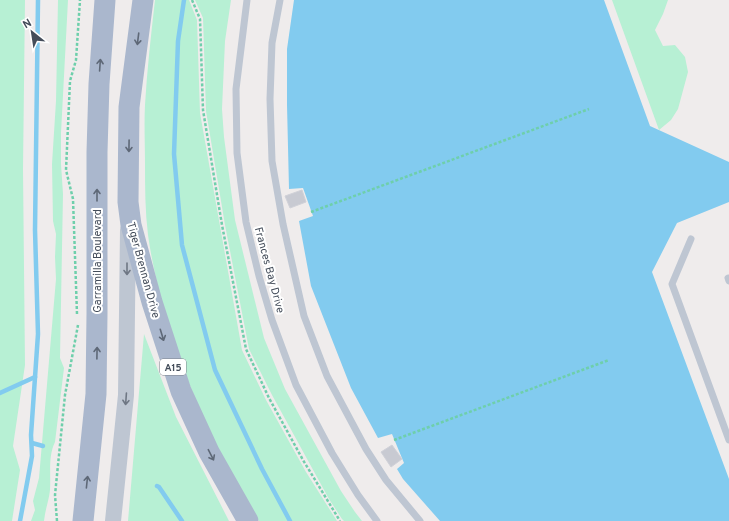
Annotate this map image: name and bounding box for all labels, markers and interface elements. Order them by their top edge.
north arrow [12,12,52,52]
text: N [21,16,34,32]
one-way arrow [134,32,142,45]
one-way arrow [97,59,104,72]
one-way arrow [125,139,133,152]
one-way arrow [93,189,101,202]
street label: Garramilla Boulevard [91,209,105,313]
street label: Tiger Brennan Drive [123,221,163,320]
street label: Frances Bay Drive [251,226,287,315]
one-way arrow [123,262,131,275]
one-way arrow [159,328,166,341]
one-way arrow [93,347,101,360]
road number: A15 [160,359,186,375]
one-way arrow [122,392,129,405]
one-way arrow [208,449,215,461]
one-way arrow [83,476,90,489]

